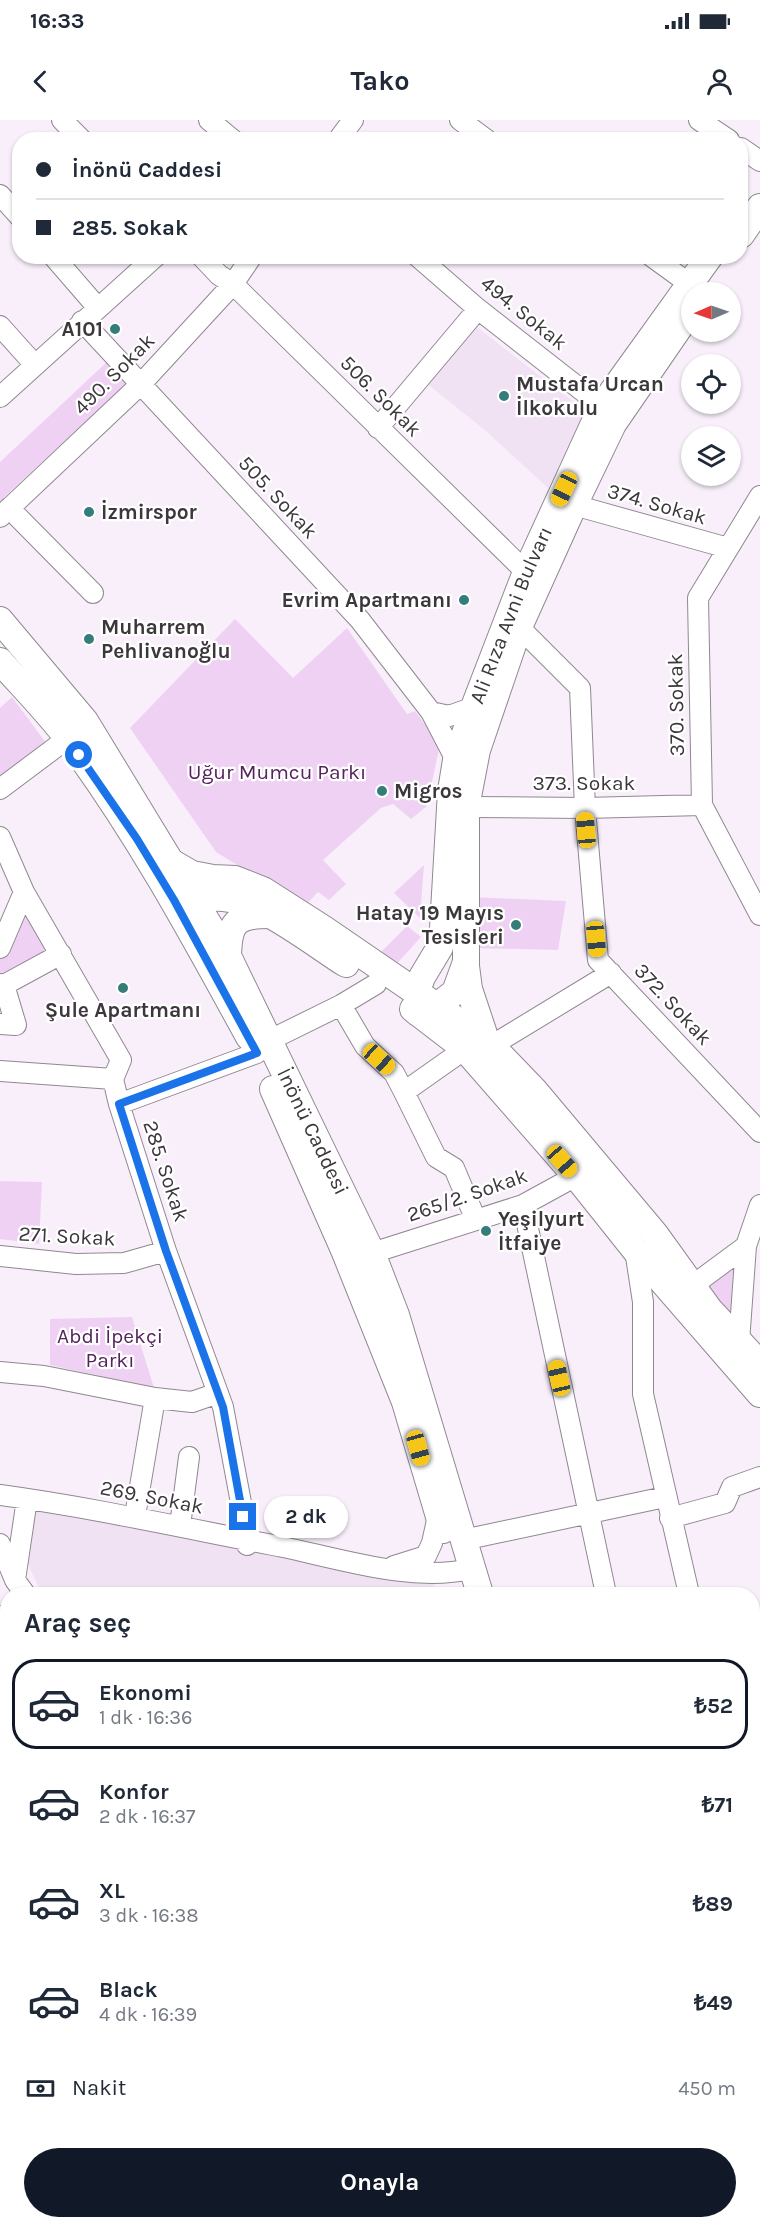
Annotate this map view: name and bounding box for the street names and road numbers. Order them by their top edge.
street label: 494. Sokak [476,271,572,355]
street label: 490. Sokak [69,328,160,419]
street label: 506. Sokak [336,351,427,442]
street label: 505. Sokak [234,451,322,543]
street label: 374. Sokak [605,478,710,530]
street label: Ali Rıza Avni Bulvarı [464,523,557,707]
street label: 370. Sokak [663,653,689,757]
street label: 373. Sokak [533,771,636,795]
street label: 372. Sokak [629,958,717,1050]
street label: İnönü Caddesi [272,1064,354,1199]
street label: 285. Sokak [138,1117,194,1225]
street label: 265/2. Sokak [404,1163,530,1227]
street label: 271. Sokak [18,1221,116,1251]
street label: 269. Sokak [98,1475,206,1519]

